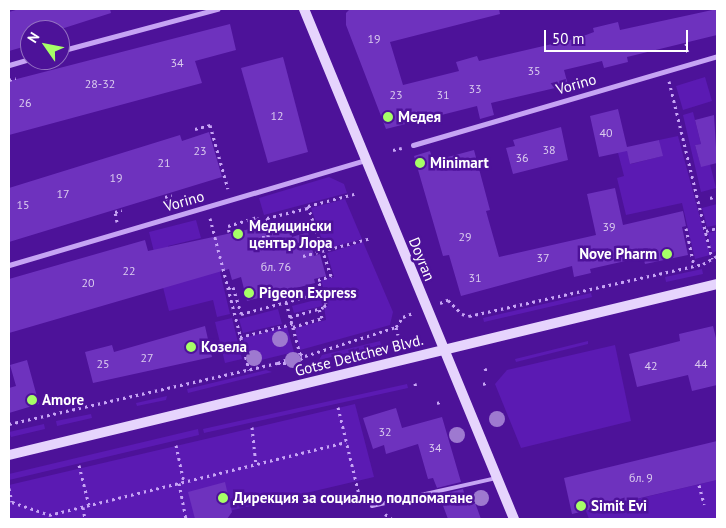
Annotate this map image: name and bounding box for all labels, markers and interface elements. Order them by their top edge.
north arrow [20,20,70,70]
scale bar [546,20,690,52]
text: N [23,29,43,46]
text: 50 m [552,29,585,48]
house number: 19 [367,32,381,46]
house number: 34 [170,56,184,70]
house number: 35 [527,64,541,78]
street label: Vorino [554,70,598,98]
house number: 28-32 [85,77,115,91]
house number: 33 [468,82,482,96]
house number: 23 [389,88,403,102]
house number: 31 [436,88,450,102]
house number: 26 [18,96,32,110]
place label: Медея [398,108,441,126]
house number: 12 [270,109,284,123]
marker: Медея [382,111,394,123]
house number: 40 [599,126,613,140]
house number: 38 [542,143,556,157]
house number: 23 [193,144,207,158]
house number: 36 [515,151,529,165]
place label: Minimart [430,154,489,172]
house number: 21 [157,156,171,170]
marker: Minimart [414,157,426,169]
house number: 19 [109,171,123,185]
house number: 17 [56,187,70,201]
street label: Vorino [162,187,206,215]
house number: 15 [16,198,30,212]
place label: Медицински център Лора [249,216,333,251]
house number: 39 [602,220,616,234]
marker: Медицински център Лора [231,227,245,241]
house number: 29 [458,230,472,244]
street label: Doyran [405,235,439,283]
place label: Nove Pharm [579,245,657,263]
marker: Nove Pharm [661,248,673,260]
house number: 37 [536,251,550,265]
house number: бл. 76 [260,260,292,274]
house number: 22 [122,264,136,278]
house number: 31 [468,271,482,285]
house number: 20 [81,276,95,290]
place label: Pigeon Express [259,284,357,302]
marker: Pigeon Express [243,287,255,299]
street label: Gotse Deltchev Blvd. [293,330,425,380]
place label: Козела [201,338,247,356]
marker: Козела [185,341,197,353]
house number: 27 [140,351,154,365]
house number: 25 [96,357,110,371]
house number: 44 [694,357,708,371]
house number: 42 [644,359,658,373]
place label: Amore [42,391,84,409]
marker: Amore [26,394,38,406]
house number: 32 [378,425,392,439]
house number: 34 [428,441,442,455]
house number: бл. 9 [629,471,653,485]
place label: Дирекция за социално подпомагане [233,489,473,507]
marker: Дирекция за социално подпомагане [217,492,229,504]
place label: Simit Evi [591,497,647,515]
marker: Simit Evi [575,500,587,512]

